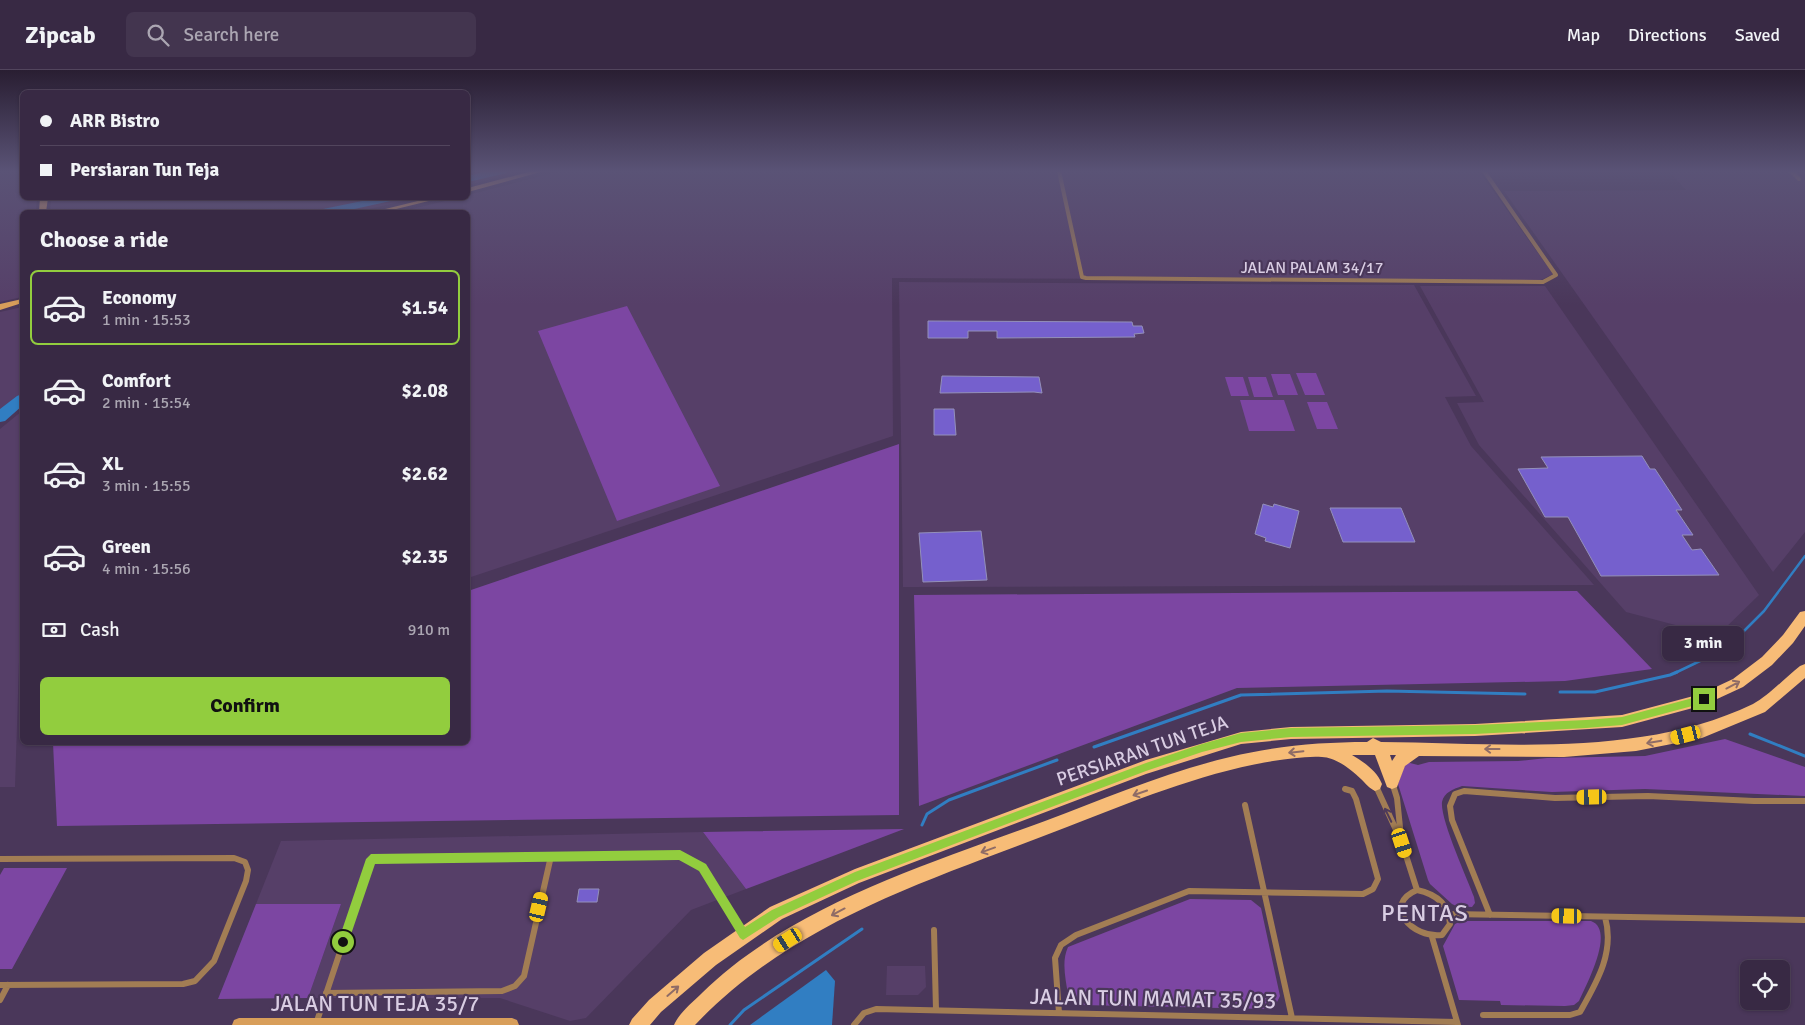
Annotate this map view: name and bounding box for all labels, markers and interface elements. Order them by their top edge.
search box [126,12,476,57]
text: Zipcab [25,20,96,50]
icon: search [144,21,172,49]
text: Search here [184,23,279,47]
text: Map [1567,24,1600,46]
text: Directions [1628,24,1707,46]
text: Saved [1735,24,1780,46]
text: ARR Bistro [70,109,160,133]
text: Persiaran Tun Teja [70,158,219,182]
text: Choose a ride [40,226,168,253]
street label: JALAN PALAM 34/17 [1241,258,1383,278]
icon: car [42,285,87,330]
text: Economy [102,286,176,310]
text: $1.54 [402,296,448,320]
text: 1 min · 15:53 [102,310,191,330]
icon: car [42,368,87,413]
text: Comfort [102,369,171,393]
text: $2.08 [402,379,448,403]
text: 2 min · 15:54 [102,393,191,413]
icon: car [42,451,87,496]
text: XL [102,452,124,476]
text: $2.62 [402,462,448,486]
text: 3 min · 15:55 [102,476,191,496]
icon: car [42,534,87,579]
text: Green [102,535,151,559]
text: $2.35 [402,545,448,569]
text: 4 min · 15:56 [102,559,191,579]
icon: cash [40,616,68,644]
text: Cash [80,618,120,642]
text: 910 m [408,620,450,640]
callout: 3 min [1663,626,1745,662]
text: 3 min [1684,633,1722,653]
button: Confirm [40,677,450,735]
one-way arrow [1725,680,1740,690]
route end [1693,688,1715,710]
street label: PERSIARAN TUN TEJA [1053,710,1232,792]
car [1669,724,1702,746]
one-way arrow [1647,738,1663,748]
one-way arrow [1484,744,1500,754]
one-way arrow [1289,747,1305,757]
one-way arrow [1133,789,1148,798]
car [1576,789,1607,805]
one-way arrow [1383,807,1393,822]
car [1390,826,1413,860]
one-way arrow [981,846,996,855]
car [528,891,549,923]
district label: PENTAS [1381,898,1469,928]
one-way arrow [831,908,846,917]
car [1551,908,1582,924]
car [771,926,804,954]
route start [332,931,354,953]
map controls [1740,960,1790,1010]
button: locate [1740,960,1790,1010]
street label: JALAN TUN MAMAT 35/93 [1030,983,1276,1014]
one-way arrow [666,986,679,997]
street label: JALAN TUN TEJA 35/7 [271,990,479,1017]

